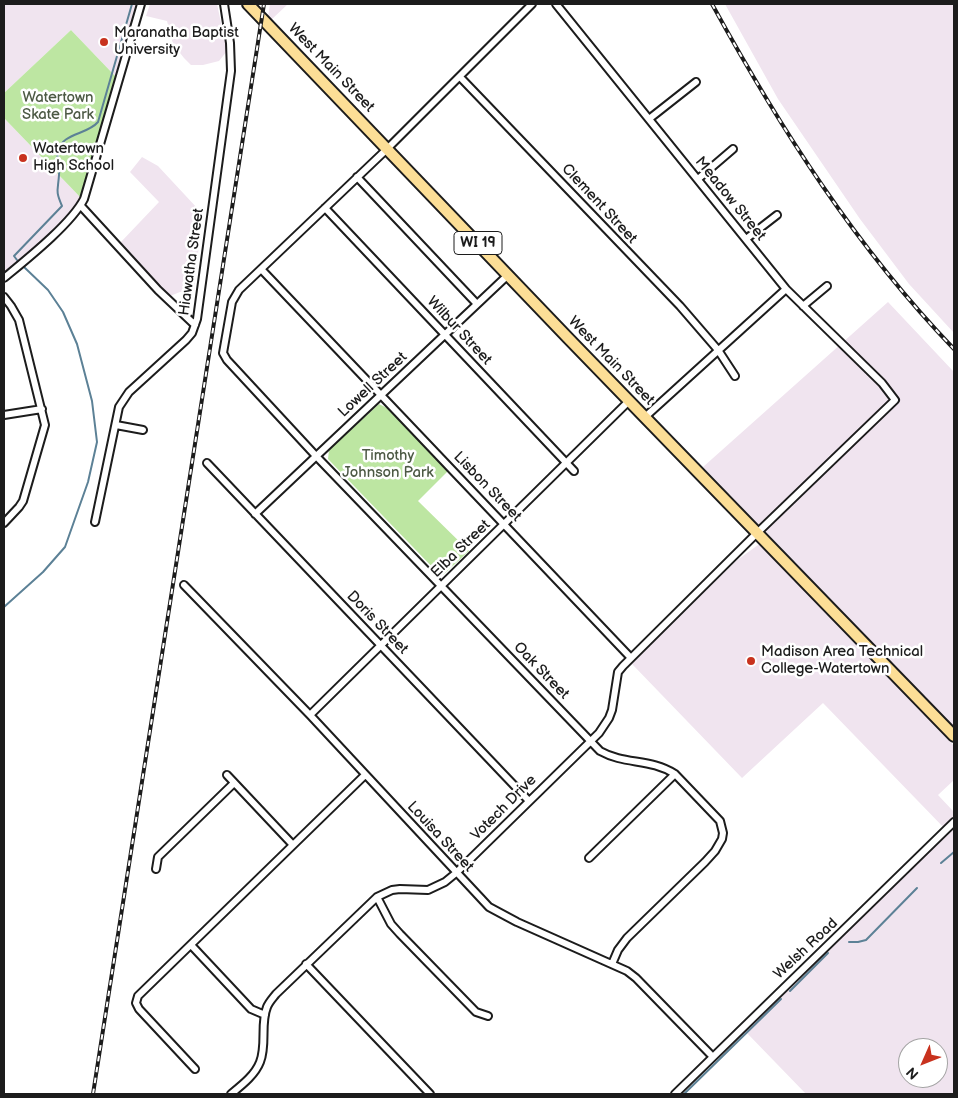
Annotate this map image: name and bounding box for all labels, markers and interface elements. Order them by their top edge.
street label: West Main Street [284,20,378,116]
place label: Maranatha Baptist University [114,24,239,59]
marker: Maranatha Baptist University [98,36,110,48]
park label: Watertown Skate Park [22,89,94,124]
place label: Watertown High School [33,140,114,175]
marker: Watertown High School [17,152,29,164]
street label: Meadow Street [691,153,769,245]
street label: Clement Street [557,160,641,248]
street label: Hiawatha Street [176,207,208,317]
road number: WI 19 [454,232,502,254]
street label: Wilbur Street [423,293,495,369]
street label: West Main Street [564,313,658,409]
street label: Lowell Street [335,349,411,421]
park label: Timothy Johnson Park [342,447,434,482]
street label: Lisbon Street [449,448,525,526]
street label: Elba Street [428,516,494,582]
street label: Doris Street [342,588,412,658]
street label: Oak Street [509,639,573,703]
place label: Madison Area Technical College-Watertown [761,643,923,678]
marker: Madison Area Technical College-Watertown [745,655,757,667]
street label: Votech Drive [468,772,540,844]
street label: Louisa Street [403,798,477,876]
street label: Welsh Road [770,915,842,983]
north arrow [898,1038,948,1088]
text: N [903,1063,922,1083]

